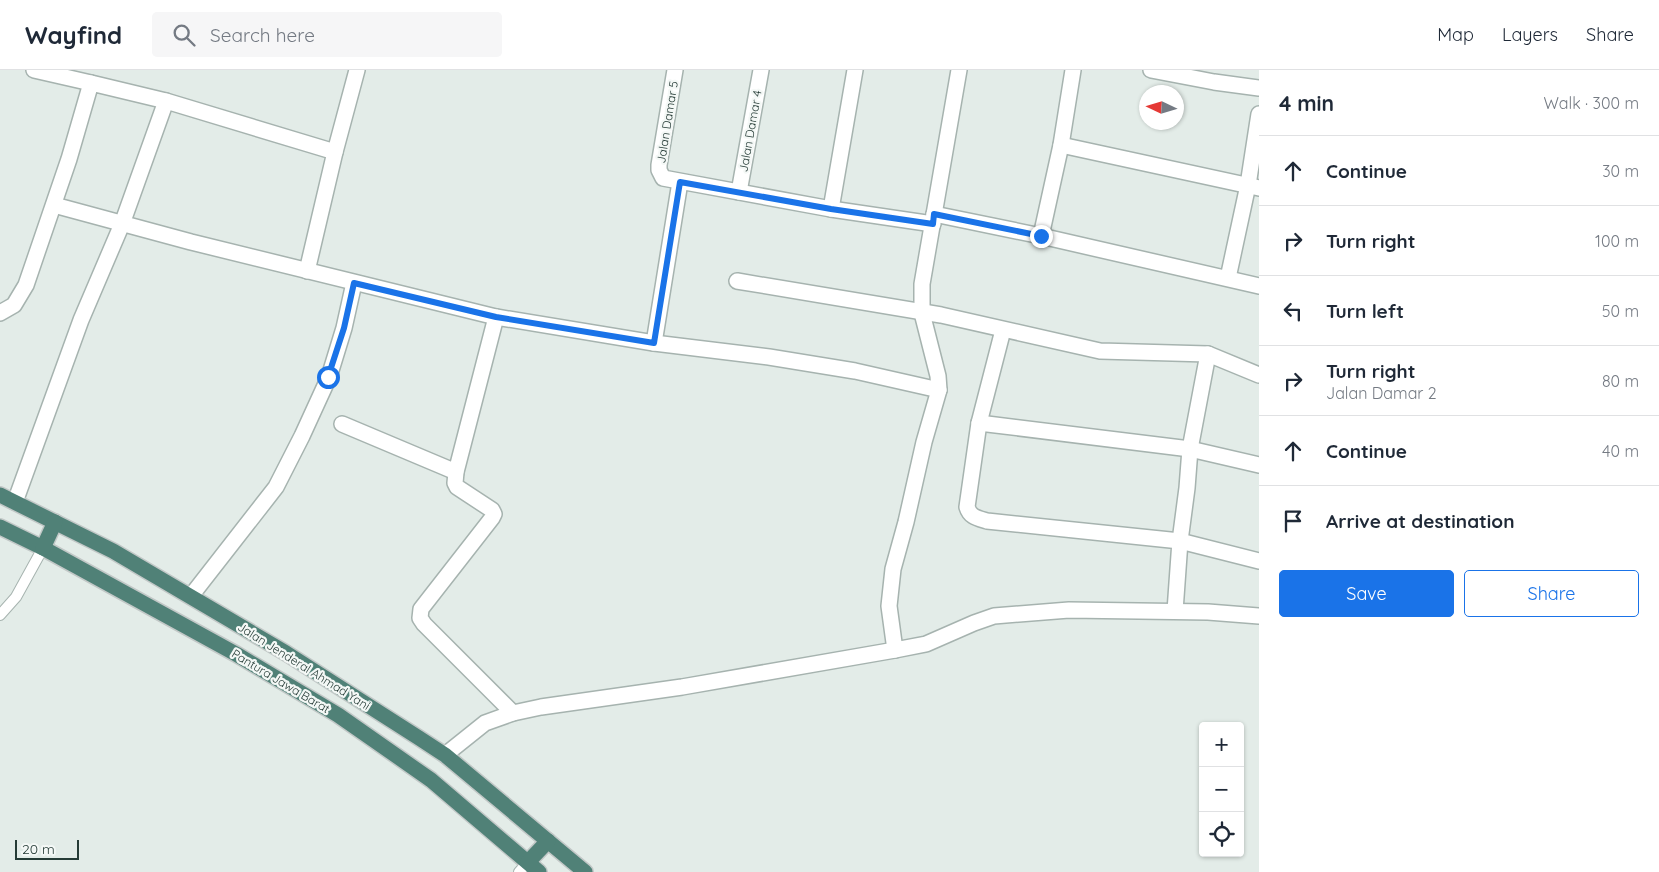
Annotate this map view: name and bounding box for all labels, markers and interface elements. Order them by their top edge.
search box [152,12,502,57]
text: Wayfind [25,20,122,50]
icon: search [170,21,198,49]
text: Search here [210,23,315,47]
text: Map [1437,23,1474,46]
text: Layers [1502,23,1558,46]
text: Share [1586,23,1634,46]
street label: Jalan Damar 5 [653,80,681,164]
north arrow [1139,85,1184,130]
street label: Jalan Damar 4 [735,89,765,173]
text: 4 min [1279,90,1334,116]
text: Walk · 300 m [1544,93,1639,113]
icon: ahead [1279,157,1307,185]
text: Continue [1326,159,1407,183]
text: 30 m [1602,161,1639,181]
route end [1030,225,1053,248]
icon: right [1279,227,1307,255]
text: Turn right [1326,229,1415,253]
text: 100 m [1595,231,1639,251]
icon: left [1279,297,1307,325]
text: Turn left [1326,299,1404,323]
text: 50 m [1602,301,1639,321]
text: Turn right [1326,359,1415,383]
route start [317,366,340,389]
icon: right [1279,367,1307,395]
text: 80 m [1602,371,1639,391]
text: Jalan Damar 2 [1326,383,1437,403]
icon: ahead [1279,437,1307,465]
text: Continue [1326,439,1407,463]
text: 40 m [1602,441,1639,461]
icon: arrive [1279,507,1307,535]
text: Arrive at destination [1326,509,1515,533]
button: Save [1279,570,1454,617]
button: Share [1464,570,1639,617]
street label: Jalan Jenderal Ahmad Yani [235,619,373,713]
street label: Pantura Jawa Barat [229,646,333,716]
map controls [1199,722,1244,857]
button: + [1199,722,1244,767]
button: − [1199,767,1244,812]
button: locate [1199,812,1244,857]
scale bar [15,837,79,860]
text: 20 m [22,840,55,858]

